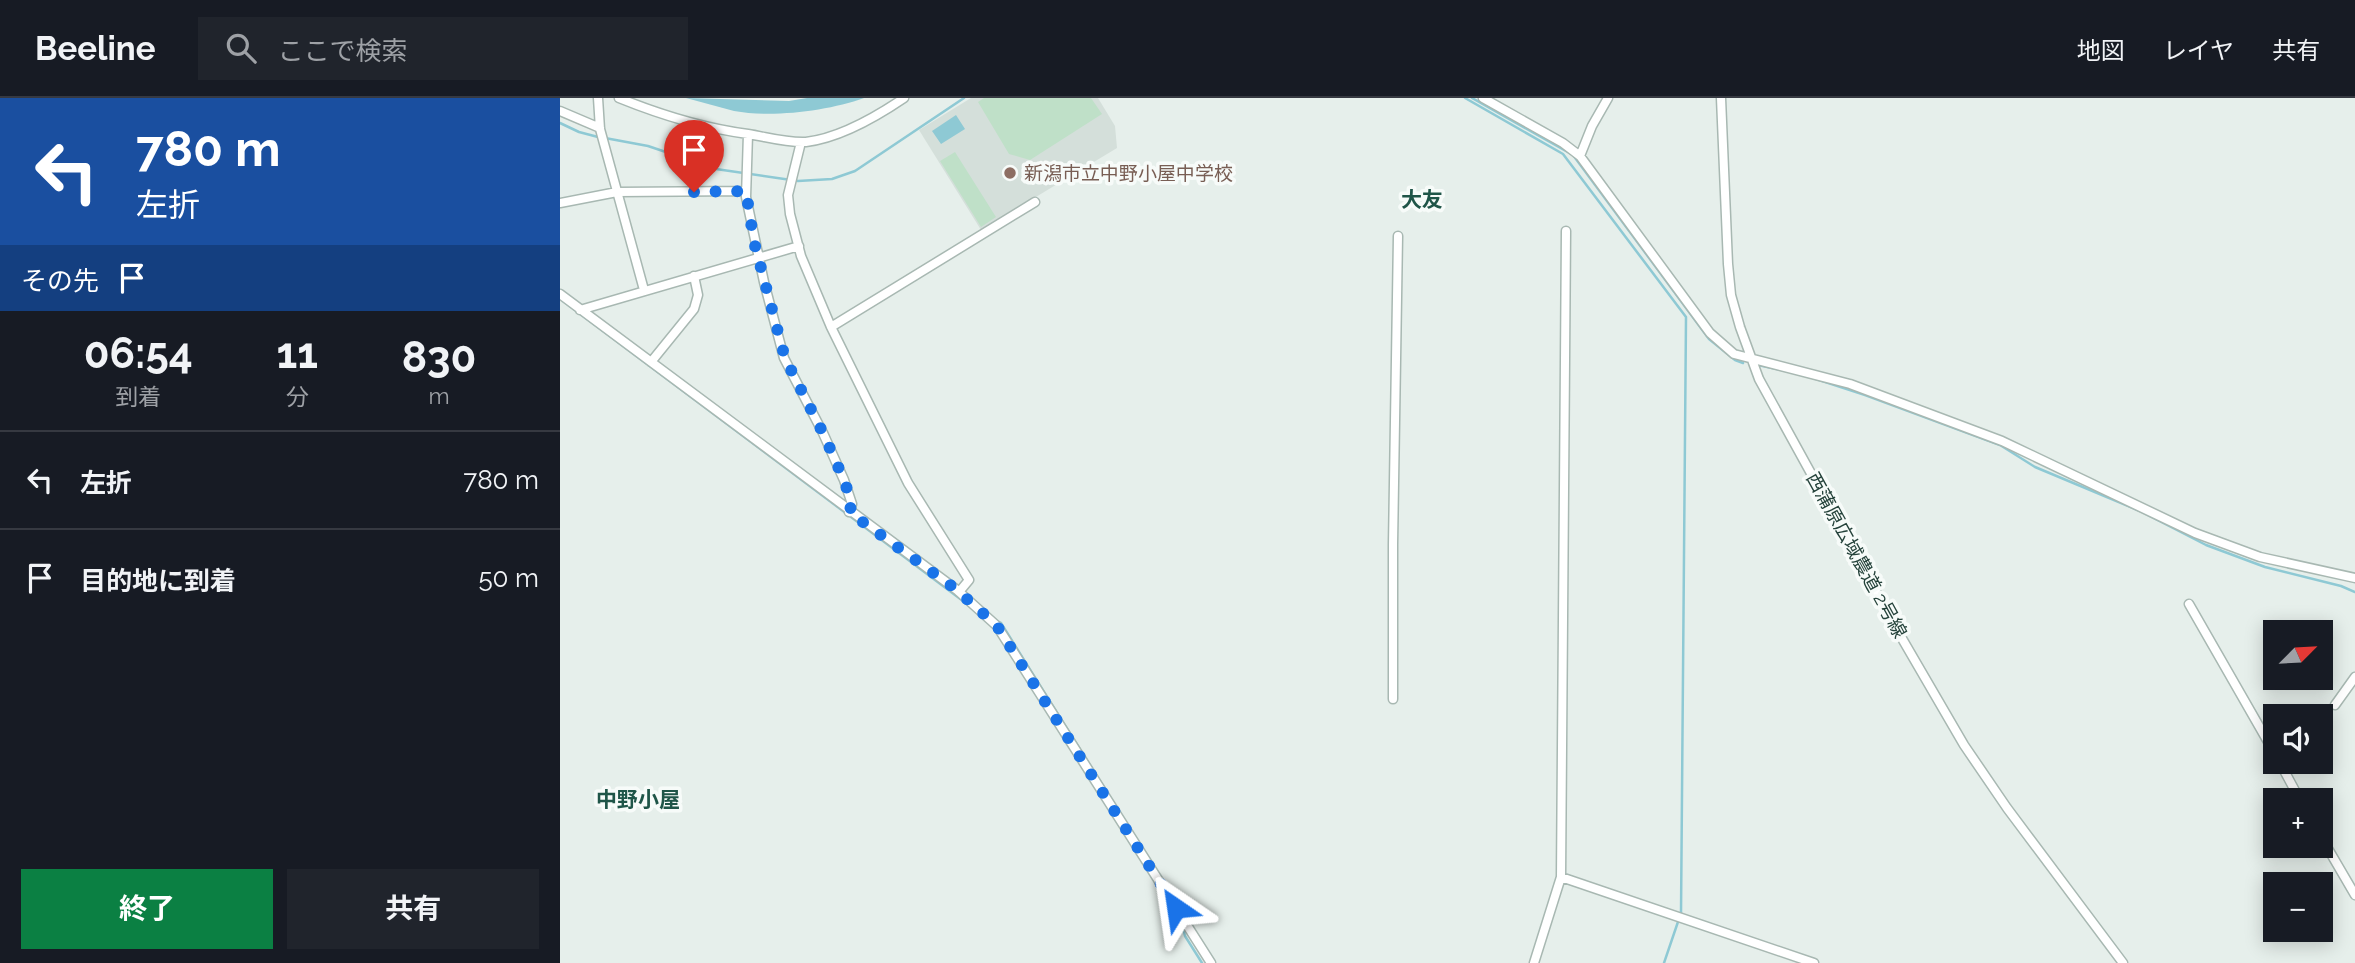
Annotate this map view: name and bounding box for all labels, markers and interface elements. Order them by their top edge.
search box [198,17,688,80]
text: Beeline [35,29,156,68]
icon: search [222,29,260,67]
text: ここで検索 [278,36,408,66]
text: 地図 [2077,36,2125,65]
text: レイヤ [2163,36,2234,65]
text: 共有 [2272,36,2320,65]
text: 780 m [136,120,281,177]
pin [664,120,724,192]
icon: left [21,126,112,217]
icon: arrive [675,131,713,169]
place label: 新潟市立中野小屋中学校 [1024,162,1233,184]
marker: 新潟市立中野小屋中学校 [1002,165,1018,181]
text: 左折 [136,186,200,223]
district label: 大友 [1401,187,1443,212]
icon: arrive [113,259,151,297]
text: その先 [21,266,99,296]
text: 06:54 [84,329,193,378]
text: 11 [276,329,318,378]
text: 830 [402,333,476,382]
text: m [428,382,450,409]
text: 到着 [115,383,161,410]
text: 分 [286,383,309,410]
icon: left [21,461,59,499]
text: 780 m [463,465,539,495]
text: 左折 [80,468,132,498]
street label: 西蒲原広域農道 2号線 [1802,468,1912,642]
icon: arrive [21,559,59,597]
text: 50 m [478,563,539,593]
text: 目的地に到着 [80,566,236,596]
north arrow [2263,620,2333,690]
map controls [2263,620,2333,942]
button: sound [2263,704,2333,774]
district label: 中野小屋 [596,787,680,812]
button: + [2263,788,2333,858]
button: 終了 [21,869,273,949]
button: 共有 [287,869,539,949]
position arrow [1139,871,1213,945]
button: − [2263,872,2333,942]

